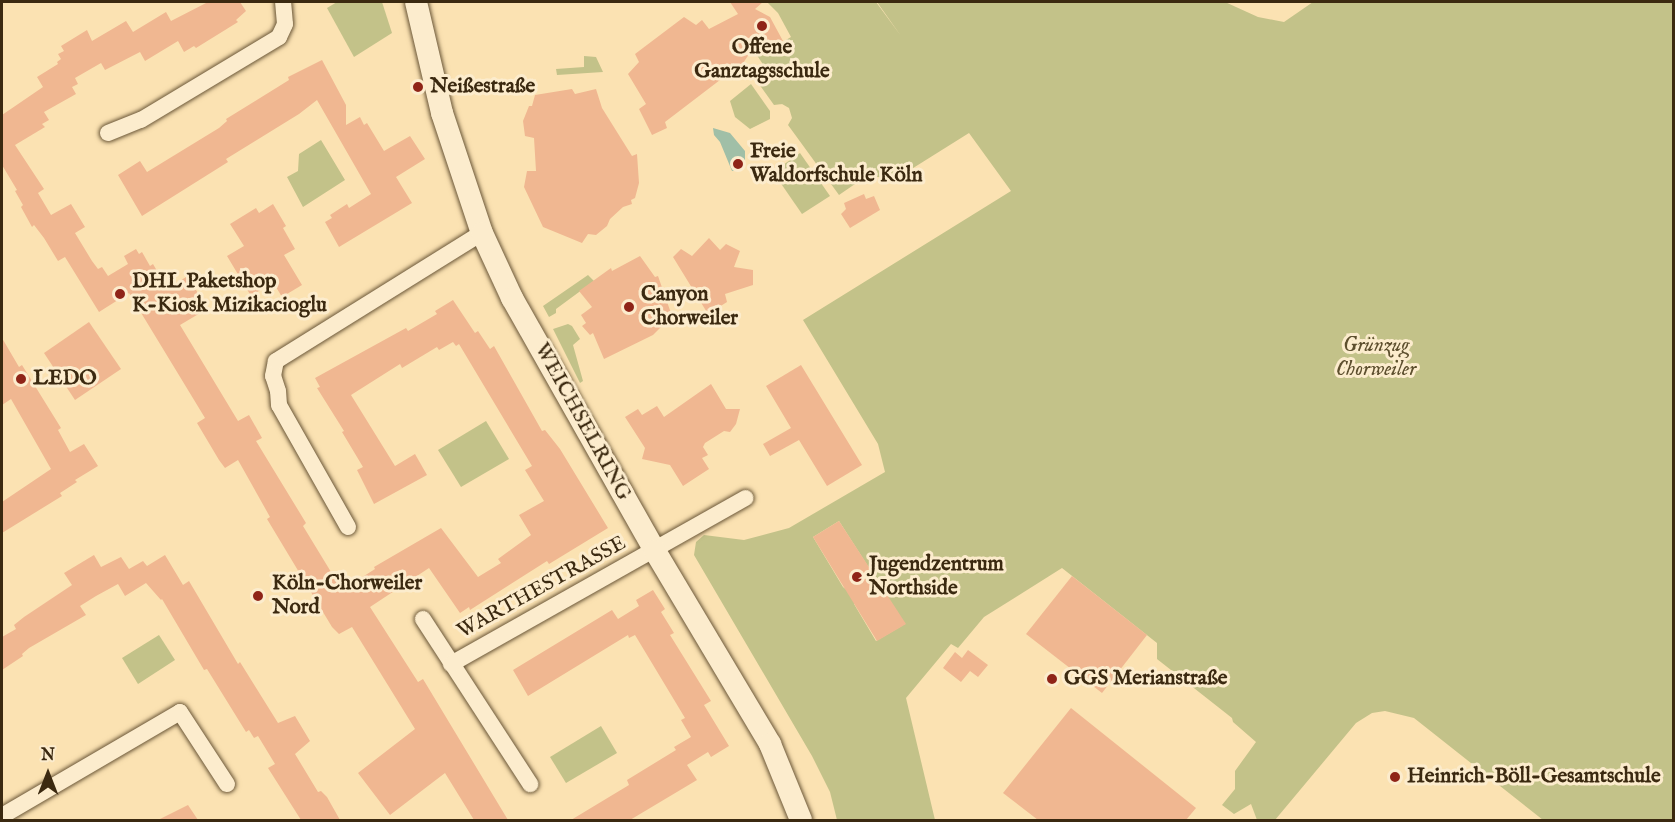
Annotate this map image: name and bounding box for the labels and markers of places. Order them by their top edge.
marker: Offene Ganztagsschule [755,19,769,33]
place label: Offene Ganztagsschule [694,35,830,85]
place label: Neißestraße [430,74,535,100]
marker: Neißestraße [411,80,425,94]
place label: Freie Waldorfschule Köln [750,139,923,189]
marker: Freie Waldorfschule Köln [731,157,745,171]
place label: DHL Paketshop K-Kiosk Mizikacioglu [132,269,327,319]
place label: Canyon Chorweiler [641,282,738,332]
marker: DHL Paketshop K-Kiosk Mizikacioglu [113,287,127,301]
marker: Canyon Chorweiler [622,300,636,314]
place label: LEDO [33,366,97,392]
marker: LEDO [14,372,28,386]
place label: Jugendzentrum Northside [869,552,1004,602]
marker: Jugendzentrum Northside [850,570,864,584]
place label: Köln-Chorweiler Nord [272,571,422,621]
marker: Köln-Chorweiler Nord [249,587,267,605]
place label: GGS Merianstraße [1064,666,1227,692]
marker: GGS Merianstraße [1045,672,1059,686]
place label: Heinrich-Böll-Gesamtschule [1407,764,1661,790]
marker: Heinrich-Böll-Gesamtschule [1388,770,1402,784]

